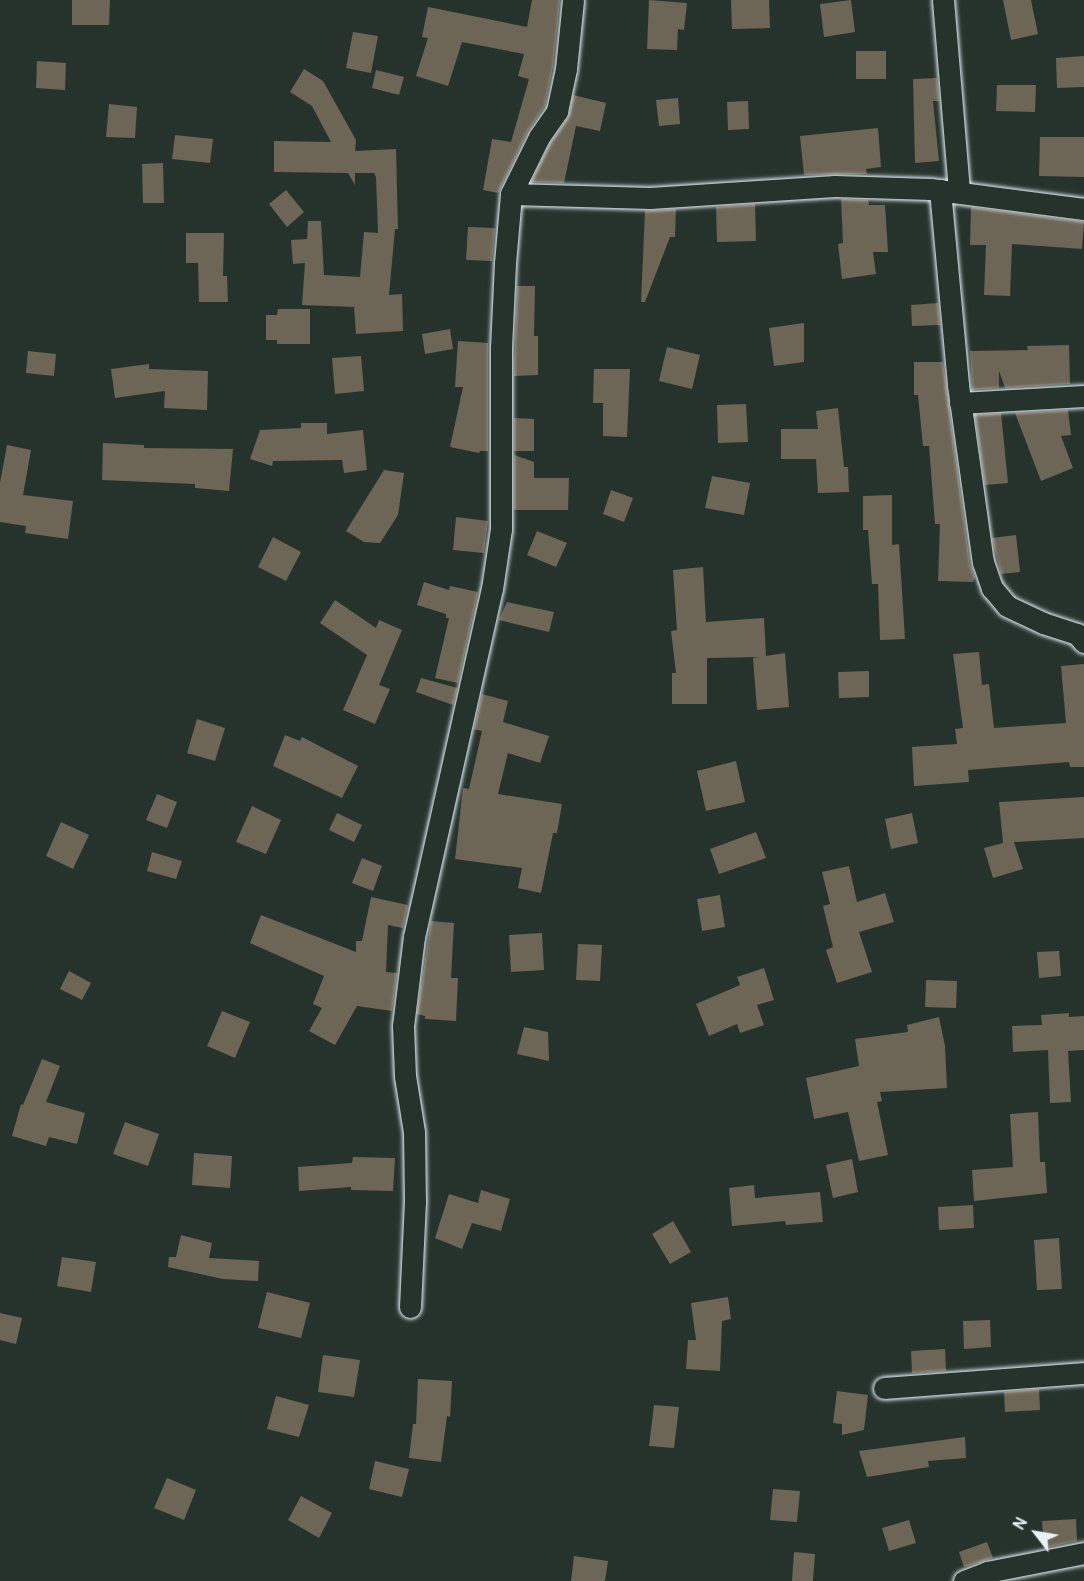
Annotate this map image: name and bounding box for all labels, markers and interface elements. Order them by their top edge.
north arrow [1006,1503,1066,1563]
text: N [1009,1514,1032,1534]

